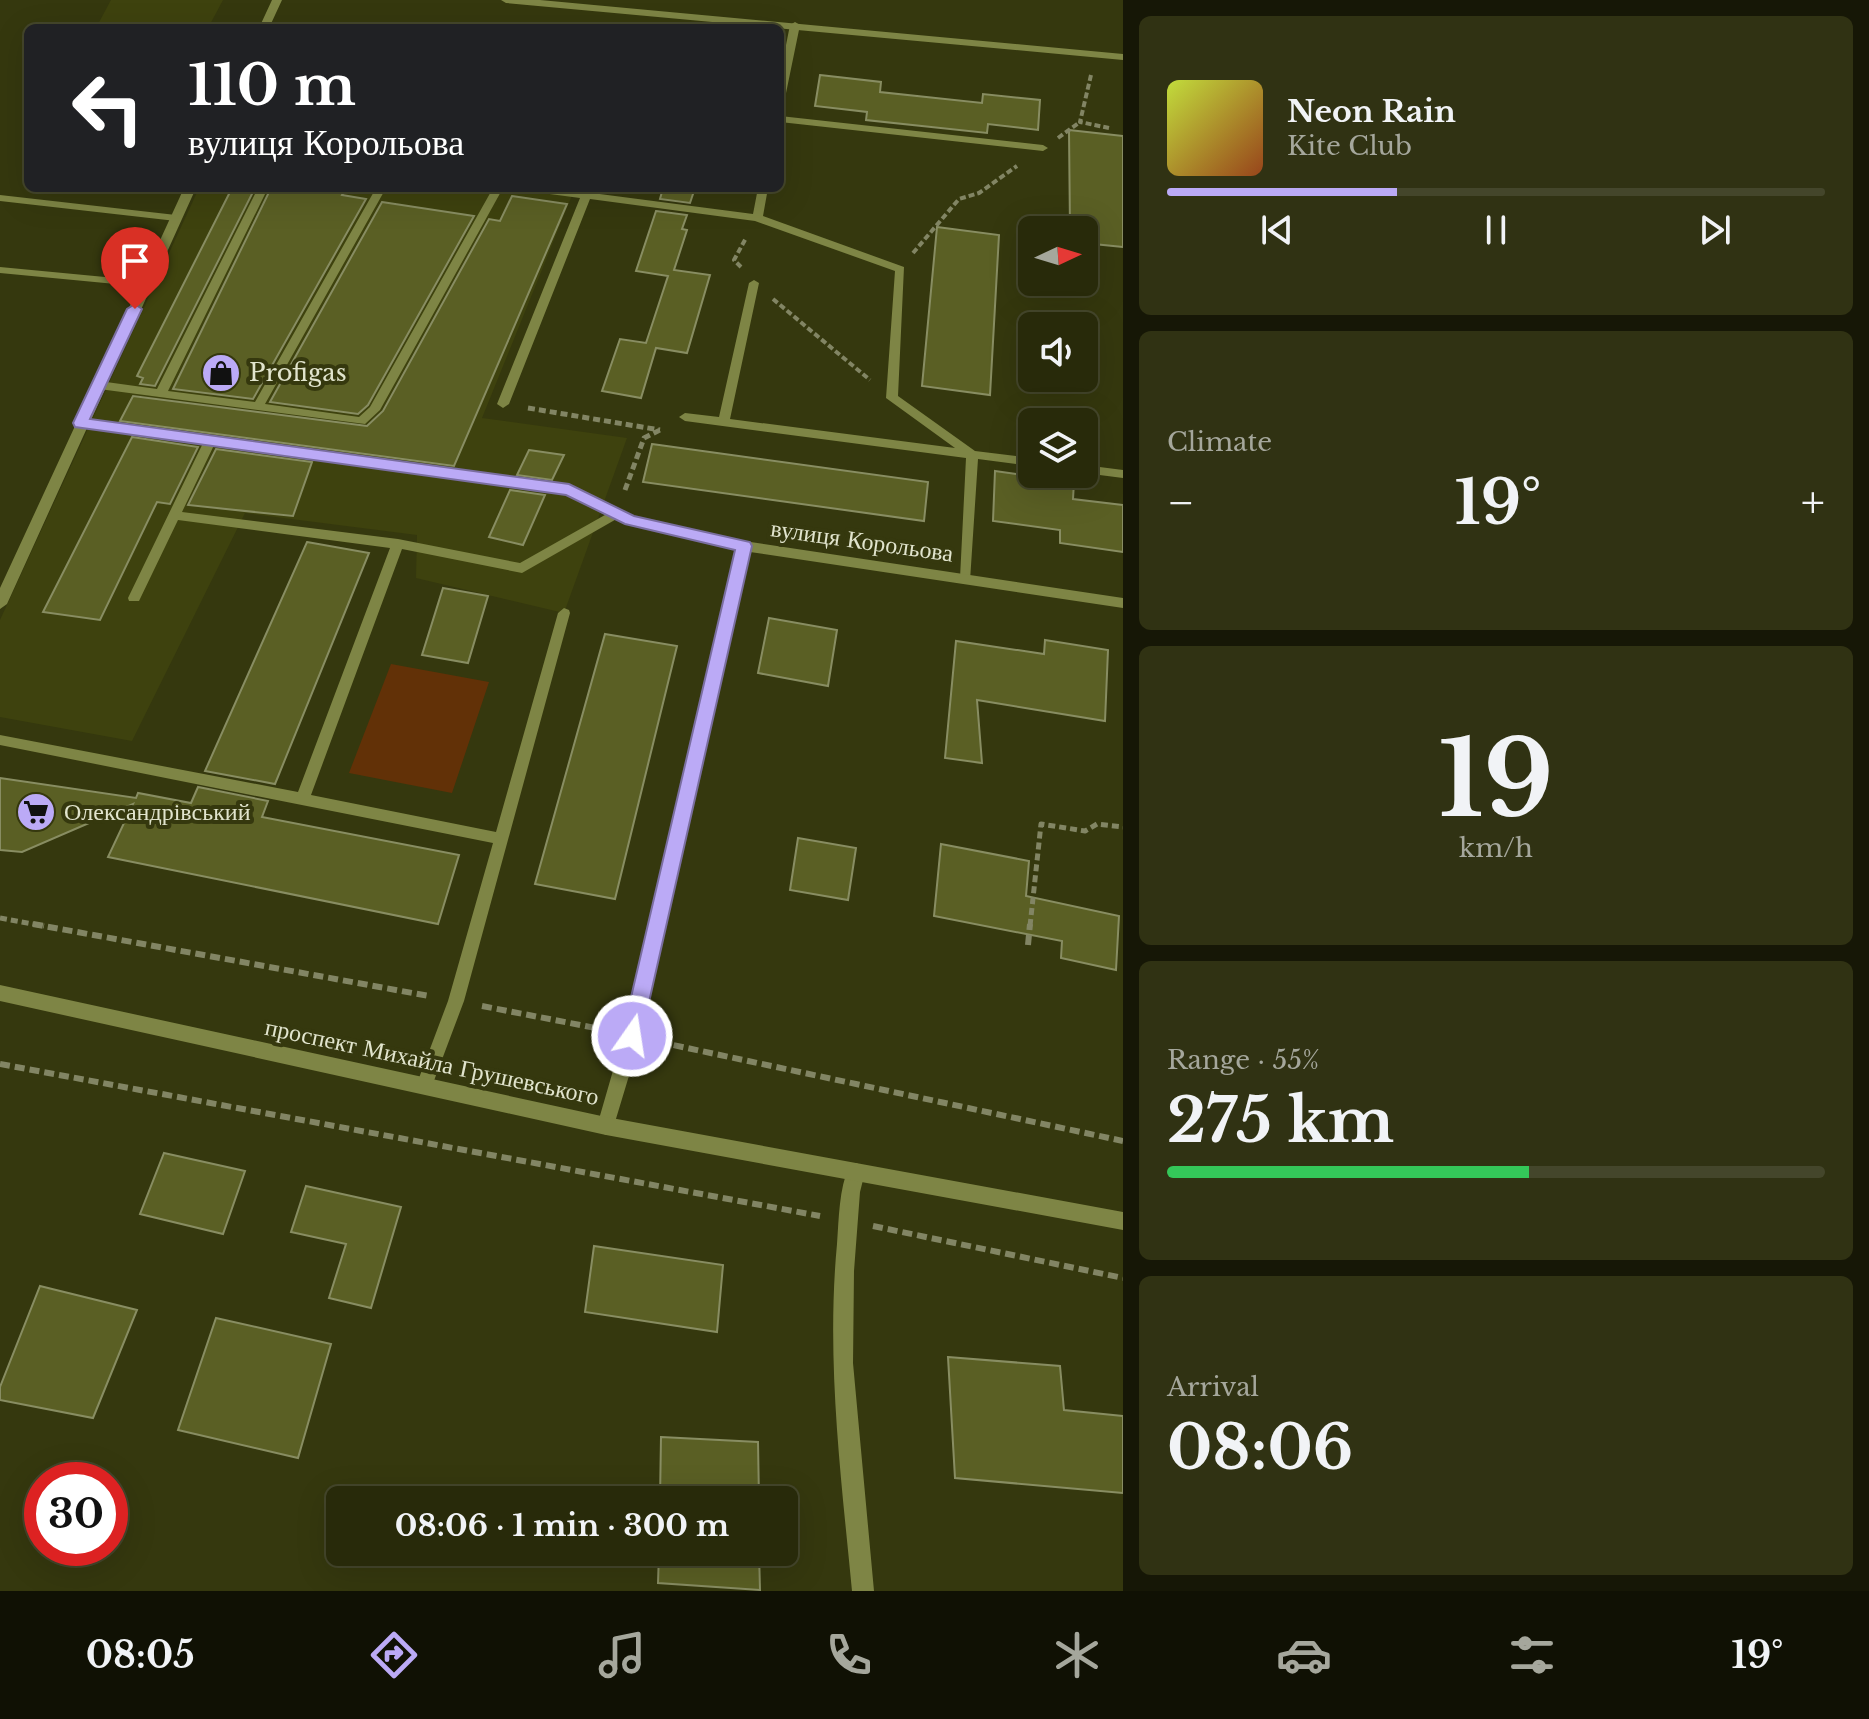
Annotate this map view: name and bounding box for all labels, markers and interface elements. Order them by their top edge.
text: 110 m [188,51,356,120]
icon: left [56,56,160,160]
text: Neon Rain [1287,93,1456,130]
text: вулиця Корольова [188,120,464,165]
text: Kite Club [1287,130,1412,162]
icon: previous [1255,208,1299,252]
icon: pause [1474,208,1518,252]
icon: next [1693,208,1737,252]
north arrow [1018,216,1098,296]
map controls [1018,216,1098,488]
pin [101,227,169,309]
icon: arrive [113,239,157,283]
button: sound [1018,312,1098,392]
shop icon: Profigas [200,352,242,394]
place label: Profigas [249,358,347,387]
button: layers [1018,408,1098,488]
text: Climate [1167,426,1272,458]
text: 19° [1455,466,1541,540]
text: − [1167,475,1195,530]
text: + [1801,475,1825,530]
street label: вулиця Корольова [769,513,956,568]
text: 19 [1438,715,1554,844]
supermarket icon: Олександрівський [15,791,57,833]
place label: Олександрівський [64,797,251,826]
text: km/h [1459,832,1533,864]
position arrow [590,994,674,1078]
street label: проспект Михайла Грушевського [262,1012,602,1111]
text: Range · 55% [1167,1044,1319,1076]
text: 275 km [1167,1084,1394,1158]
text: Arrival [1167,1371,1259,1403]
text: 08:06 [1167,1411,1353,1485]
speed limit sign: 30 [24,1462,128,1566]
text: 08:06 · 1 min · 300 m [395,1507,729,1544]
icon: directions [366,1627,422,1683]
icon: music [594,1627,650,1683]
icon: phone [821,1627,877,1683]
icon: climate [1049,1627,1105,1683]
icon: car [1276,1627,1332,1683]
icon: filters [1504,1627,1560,1683]
text: 08:05 [86,1633,195,1678]
text: 19° [1731,1633,1783,1678]

